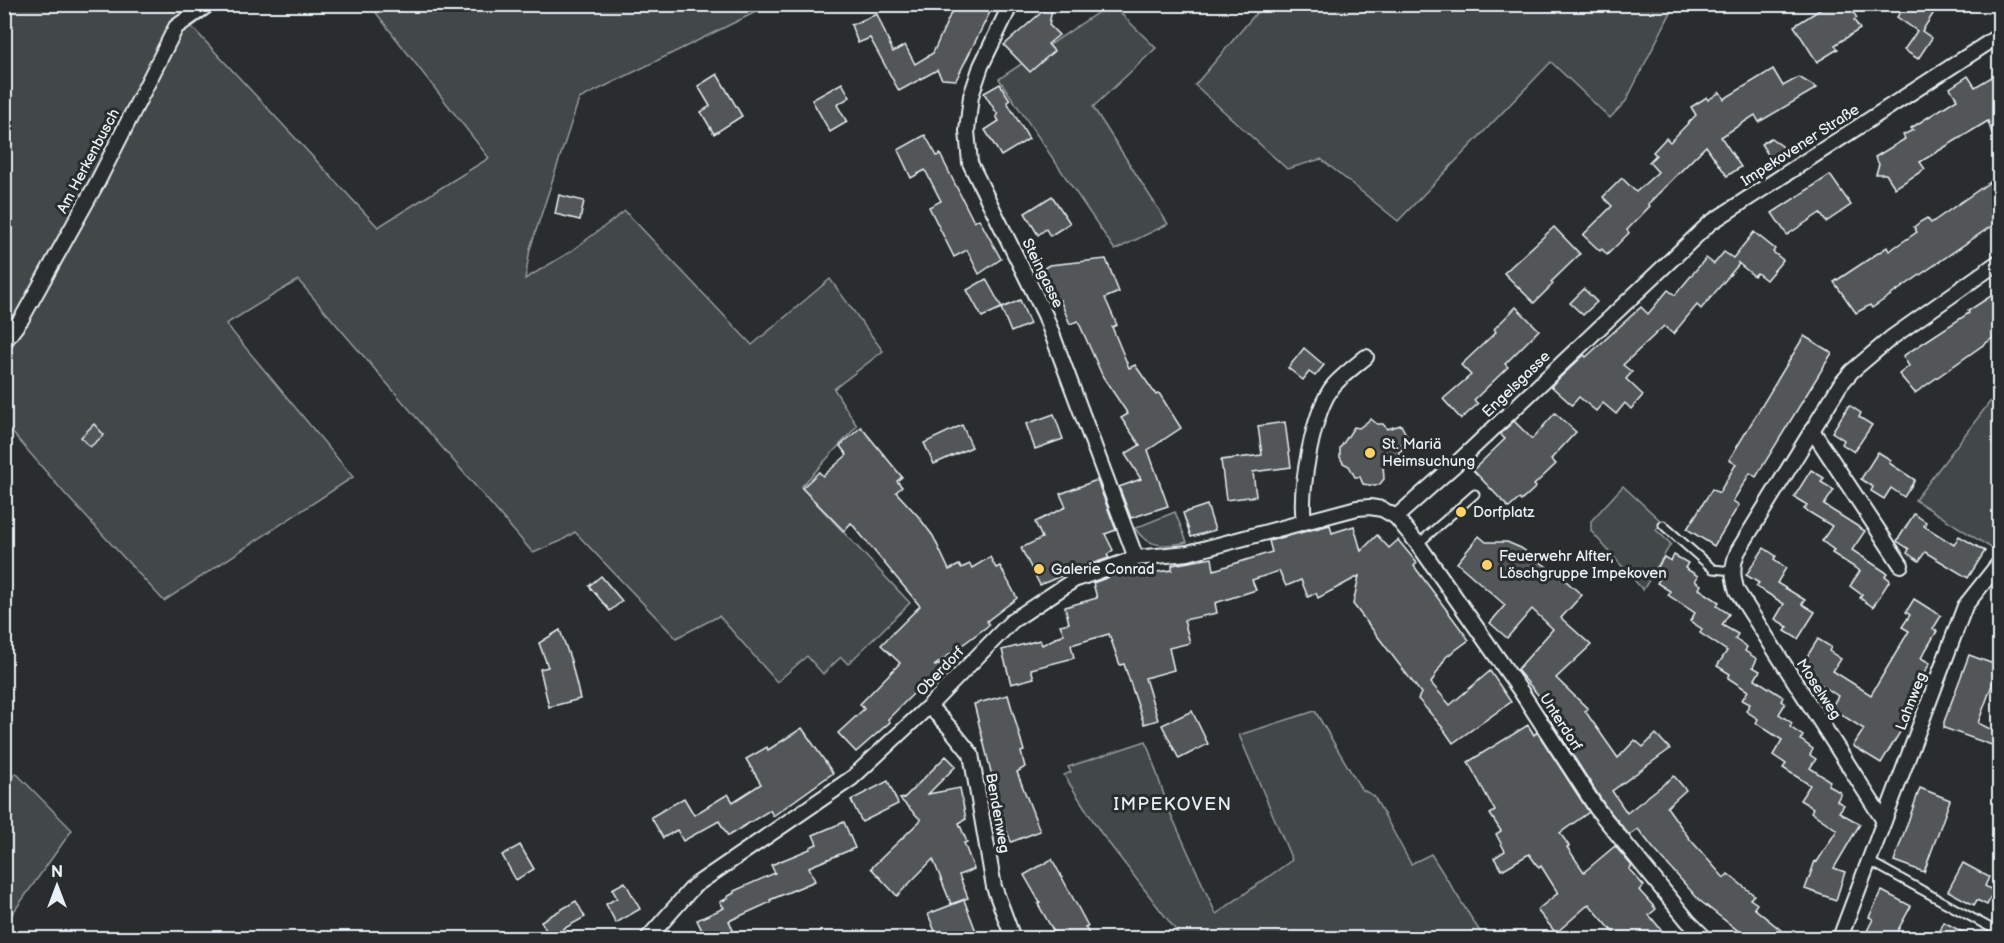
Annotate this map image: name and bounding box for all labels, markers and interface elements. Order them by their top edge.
street label: Impekovener Straße [1738,100,1863,191]
street label: Am Herkenbusch [53,106,124,217]
street label: Steingasse [1018,235,1068,311]
street label: Engelsgasse [1478,347,1555,422]
place label: St. Mariä Heimsuchung [1382,435,1475,471]
marker: St. Mariä Heimsuchung [1363,446,1377,460]
place label: Dorfplatz [1473,503,1535,522]
marker: Dorfplatz [1454,505,1468,519]
place label: Feuerwehr Alfter, Löschgruppe Impekoven [1499,547,1667,583]
marker: Feuerwehr Alfter, Löschgruppe Impekoven [1480,558,1494,572]
place label: Galerie Conrad [1051,560,1155,579]
marker: Galerie Conrad [1032,562,1046,576]
street label: Oberdorf [912,643,969,700]
street label: Moselweg [1792,655,1845,723]
street label: Lahnweg [1892,669,1931,733]
street label: Unterdorf [1535,690,1586,755]
street label: Bendenweg [981,772,1014,855]
district label: IMPEKOVEN [1113,794,1233,815]
north arrow [27,856,87,916]
text: N [51,863,63,882]

